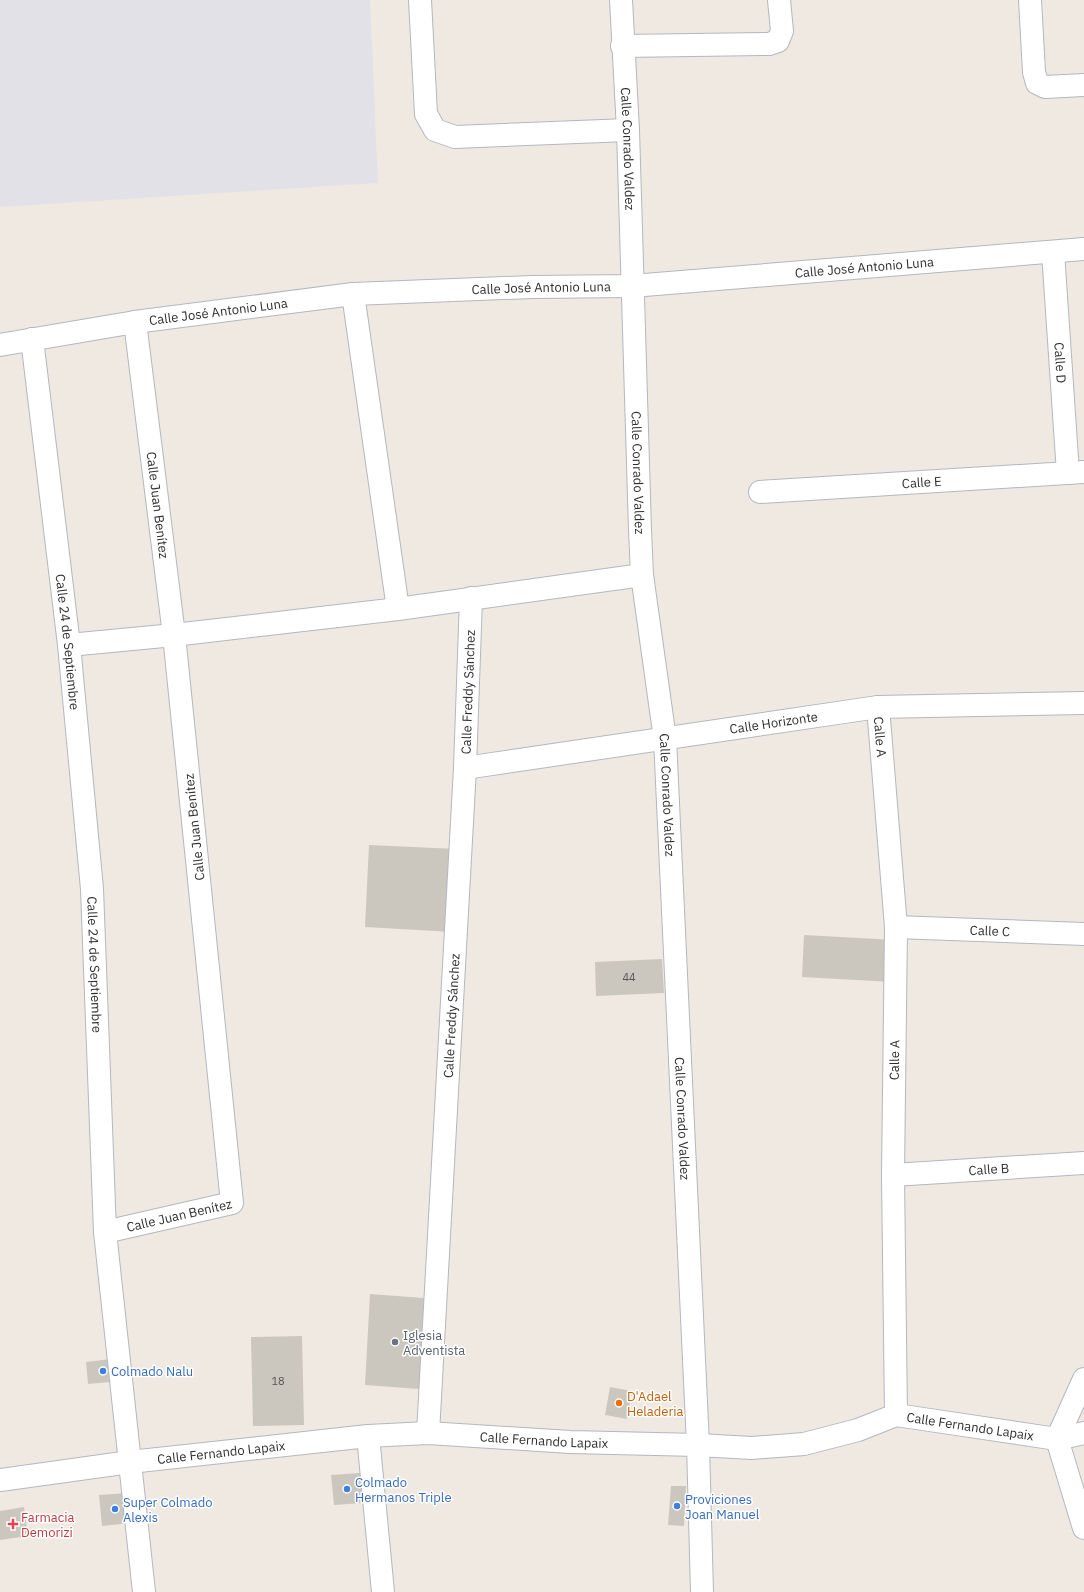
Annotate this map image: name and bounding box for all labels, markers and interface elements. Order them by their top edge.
street label: Calle Conrado Valdez [617,87,638,211]
street label: Calle José Antonio Luna [794,253,935,282]
street label: Calle José Antonio Luna [471,278,611,298]
street label: Calle José Antonio Luna [148,294,289,329]
street label: Calle D [1050,342,1070,384]
street label: Calle Conrado Valdez [627,411,648,535]
street label: Calle Juan Benítez [143,451,172,559]
street label: Calle E [901,473,942,492]
street label: Calle 24 de Septiembre [51,573,83,711]
street label: Calle Freddy Sánchez [457,629,479,755]
street label: Calle Horizonte [728,708,819,738]
street label: Calle A [870,716,890,759]
street label: Calle Conrado Valdez [655,732,678,857]
street label: Calle Juan Benítez [180,773,209,881]
street label: Calle 24 de Septiembre [83,896,105,1033]
street label: Calle C [969,922,1010,940]
street label: Calle Freddy Sánchez [440,953,464,1078]
house number: 44 [622,970,636,984]
street label: Calle A [886,1039,903,1080]
street label: Calle Conrado Valdez [671,1057,694,1181]
street label: Calle B [968,1160,1010,1179]
street label: Calle Juan Benítez [125,1195,234,1236]
place label: Iglesia Adventista [403,1327,465,1359]
marker: Iglesia Adventista [390,1337,400,1347]
place label: Colmado Nalu [111,1363,193,1380]
marker: Colmado Nalu [98,1366,108,1376]
house number: 18 [271,1374,285,1388]
place label: D'Adael Heladeria [627,1388,684,1420]
marker: D'Adael Heladeria [614,1398,624,1408]
street label: Calle Fernando Lapaix [905,1409,1035,1445]
street label: Calle Fernando Lapaix [479,1428,609,1452]
street label: Calle Fernando Lapaix [156,1437,287,1468]
place label: Colmado Hermanos Triple [355,1474,452,1506]
marker: Colmado Hermanos Triple [342,1484,352,1494]
place label: Proviciones Joan Manuel [685,1491,760,1523]
place label: Super Colmado Alexis [123,1494,212,1526]
marker: Proviciones Joan Manuel [672,1501,682,1511]
marker: Super Colmado Alexis [110,1504,120,1514]
place label: Farmacia Demorizi [21,1509,75,1541]
marker: Farmacia Demorizi [8,1519,18,1529]

